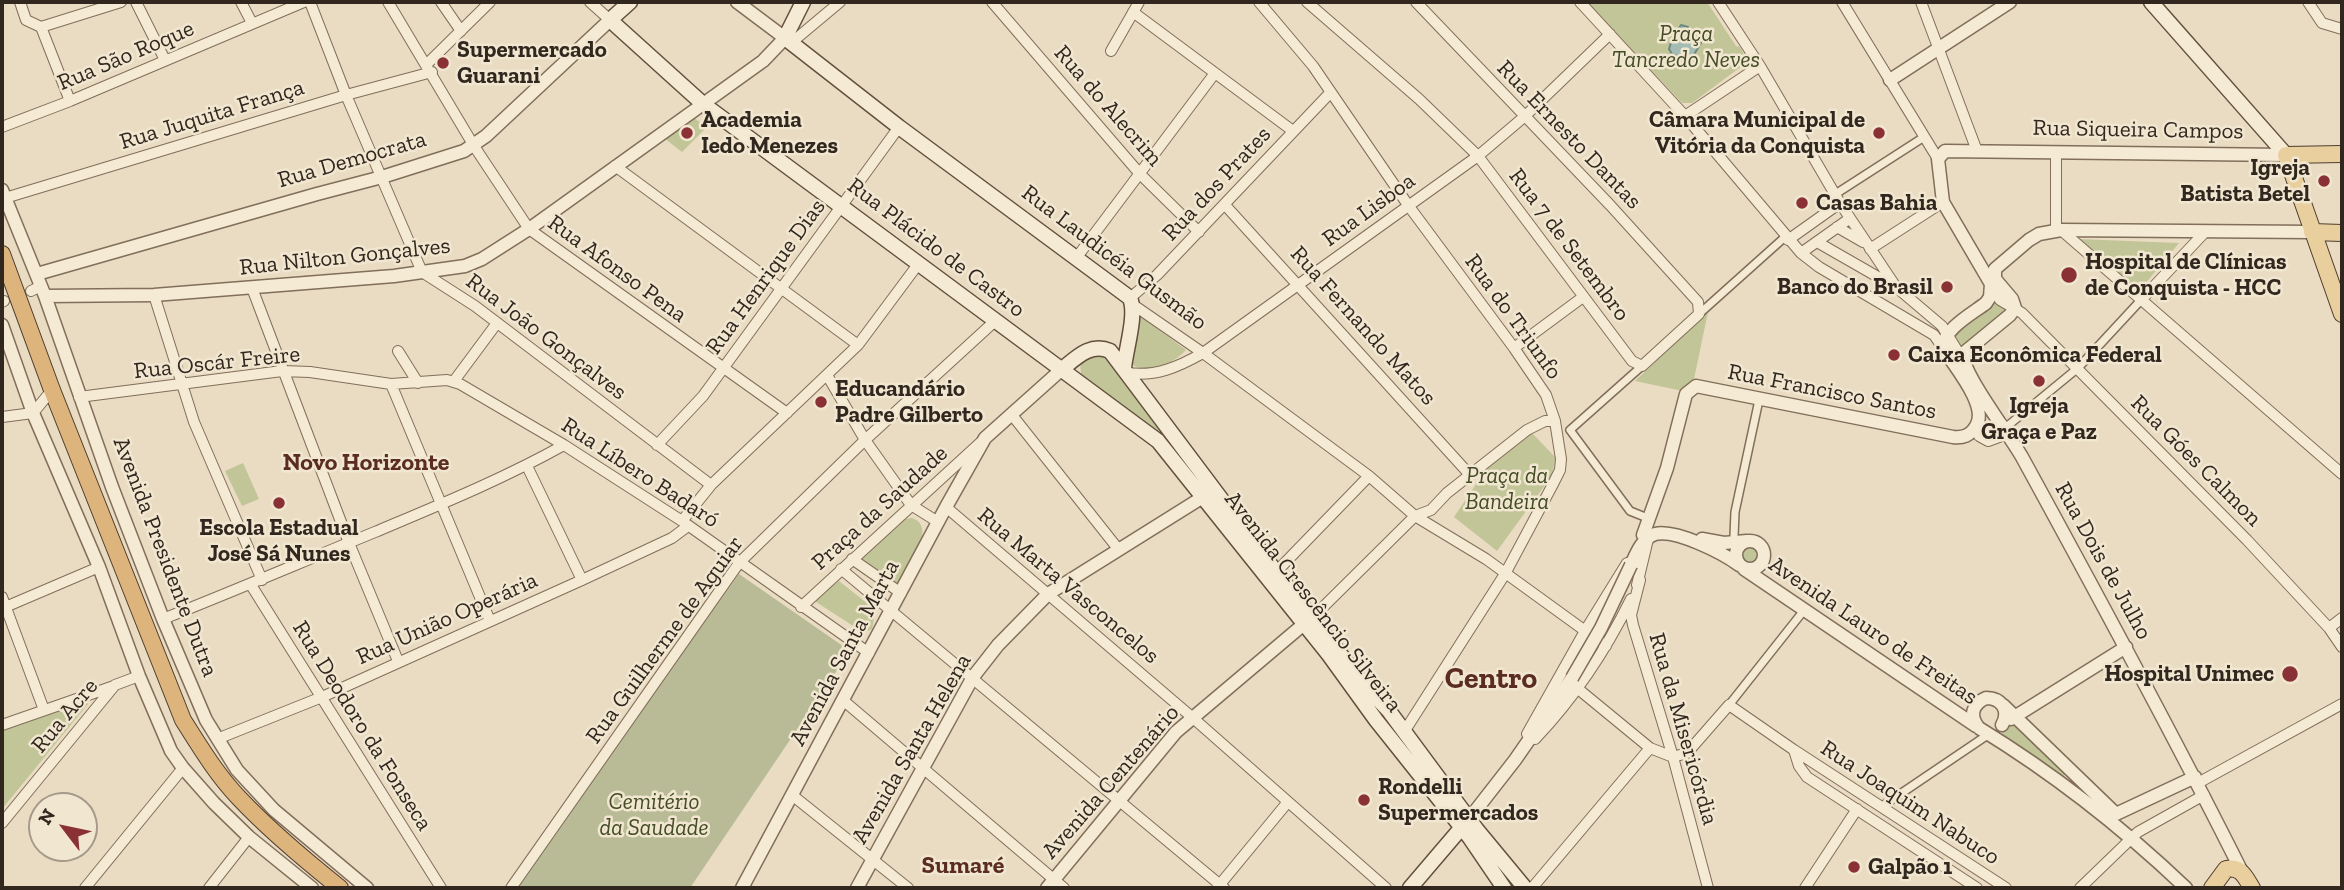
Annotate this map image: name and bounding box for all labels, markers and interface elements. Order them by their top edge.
street label: Rua São Roque [54,15,198,97]
park label: Praça Tancredo Neves [1612,20,1760,74]
place label: Supermercado Guarani [457,36,607,90]
street label: Rua do Alecrim [1048,40,1168,172]
marker: Supermercado Guarani [435,55,451,71]
street label: Rua Ernesto Dantas [1491,55,1647,215]
street label: Rua Juquita França [116,74,308,156]
place label: Academia Iedo Menezes [701,106,838,160]
place label: Câmara Municipal de Vitória da Conquista [1649,106,1865,160]
street label: Rua Siqueira Campos [2032,114,2244,146]
street label: Rua dos Prates [1157,121,1277,247]
marker: Academia Iedo Menezes [679,125,695,141]
marker: Câmara Municipal de Vitória da Conquista [1871,125,1887,141]
street label: Rua Democrata [275,126,429,194]
place label: Igreja Batista Betel [2180,154,2310,208]
street label: Rua 7 de Setembro [1503,163,1635,327]
street label: Rua Lisboa [1317,167,1421,253]
street label: Rua Plácido de Castro [842,172,1030,324]
marker: Igreja Batista Betel [2316,173,2332,189]
street label: Rua Laudicéia Gusmão [1016,179,1212,337]
place label: Casas Bahia [1816,189,1937,217]
street label: Rua Henrique Dias [700,194,832,360]
marker: Casas Bahia [1794,195,1810,211]
street label: Rua Afonso Pena [542,209,692,329]
street label: Rua Nilton Gonçalves [238,232,452,282]
street label: Rua Fernando Matos [1284,241,1442,411]
place label: Hospital de Clínicas de Conquista - HCC [2085,248,2287,302]
street label: Rua do Triunfo [1458,249,1568,385]
marker: Hospital de Clínicas de Conquista - HCC [2059,265,2079,285]
street label: Rua João Gonçalves [460,268,632,406]
place label: Banco do Brasil [1777,273,1933,301]
marker: Banco do Brasil [1939,279,1955,295]
street label: Rua Oscár Freire [132,341,302,385]
place label: Caixa Econômica Federal [1908,341,2162,369]
marker: Caixa Econômica Federal [1886,347,1902,363]
street label: Rua Francisco Santos [1725,358,1939,426]
marker: Igreja Graça e Paz [2031,373,2047,389]
place label: Educandário Padre Gilberto [835,375,983,429]
street label: Rua Góes Calmon [2125,390,2267,532]
place label: Igreja Graça e Paz [1981,392,2097,446]
marker: Educandário Padre Gilberto [813,394,829,410]
street label: Rua Líbero Badaró [556,412,724,534]
street label: Avenida Presidente Dutra [107,433,223,681]
street label: Praça da Saudade [806,440,954,576]
district label: Novo Horizonte [283,449,449,477]
park label: Praça da Bandeira [1465,462,1549,516]
street label: Rua Dois de Julho [2048,478,2158,644]
street label: Avenida Crescêncio Silveira [1218,486,1408,718]
marker: Escola Estadual José Sá Nunes [271,495,287,511]
street label: Rua Marta Vasconcelos [972,502,1164,670]
place label: Escola Estadual José Sá Nunes [199,514,359,568]
street label: Rua Guilherme de Aguiar [580,531,750,749]
street label: Avenida Lauro de Freitas [1763,551,1983,711]
street label: Avenida Santa Marta [784,555,906,751]
street label: Rua União Operária [352,567,542,671]
street label: Rua Deodoro da Fonseca [286,616,438,836]
street label: Rua da Misericórdia [1642,630,1724,828]
street label: Avenida Santa Helena [846,649,978,849]
place label: Hospital Unimec [2104,660,2274,688]
district label: Centro [1445,661,1537,697]
marker: Hospital Unimec [2280,664,2300,684]
street label: Rua Acre [26,673,104,759]
street label: Avenida Centenário [1037,699,1185,865]
street label: Rua Joaquim Nabuco [1815,735,2005,871]
place label: Rondelli Supermercados [1378,773,1538,827]
park label: Cemitério da Saudade [599,788,709,842]
north arrow [28,792,98,862]
marker: Rondelli Supermercados [1356,792,1372,808]
text: N [33,804,60,829]
district label: Sumaré [922,852,1004,880]
place label: Galpão 1 [1868,853,1952,881]
marker: Galpão 1 [1846,859,1862,875]

